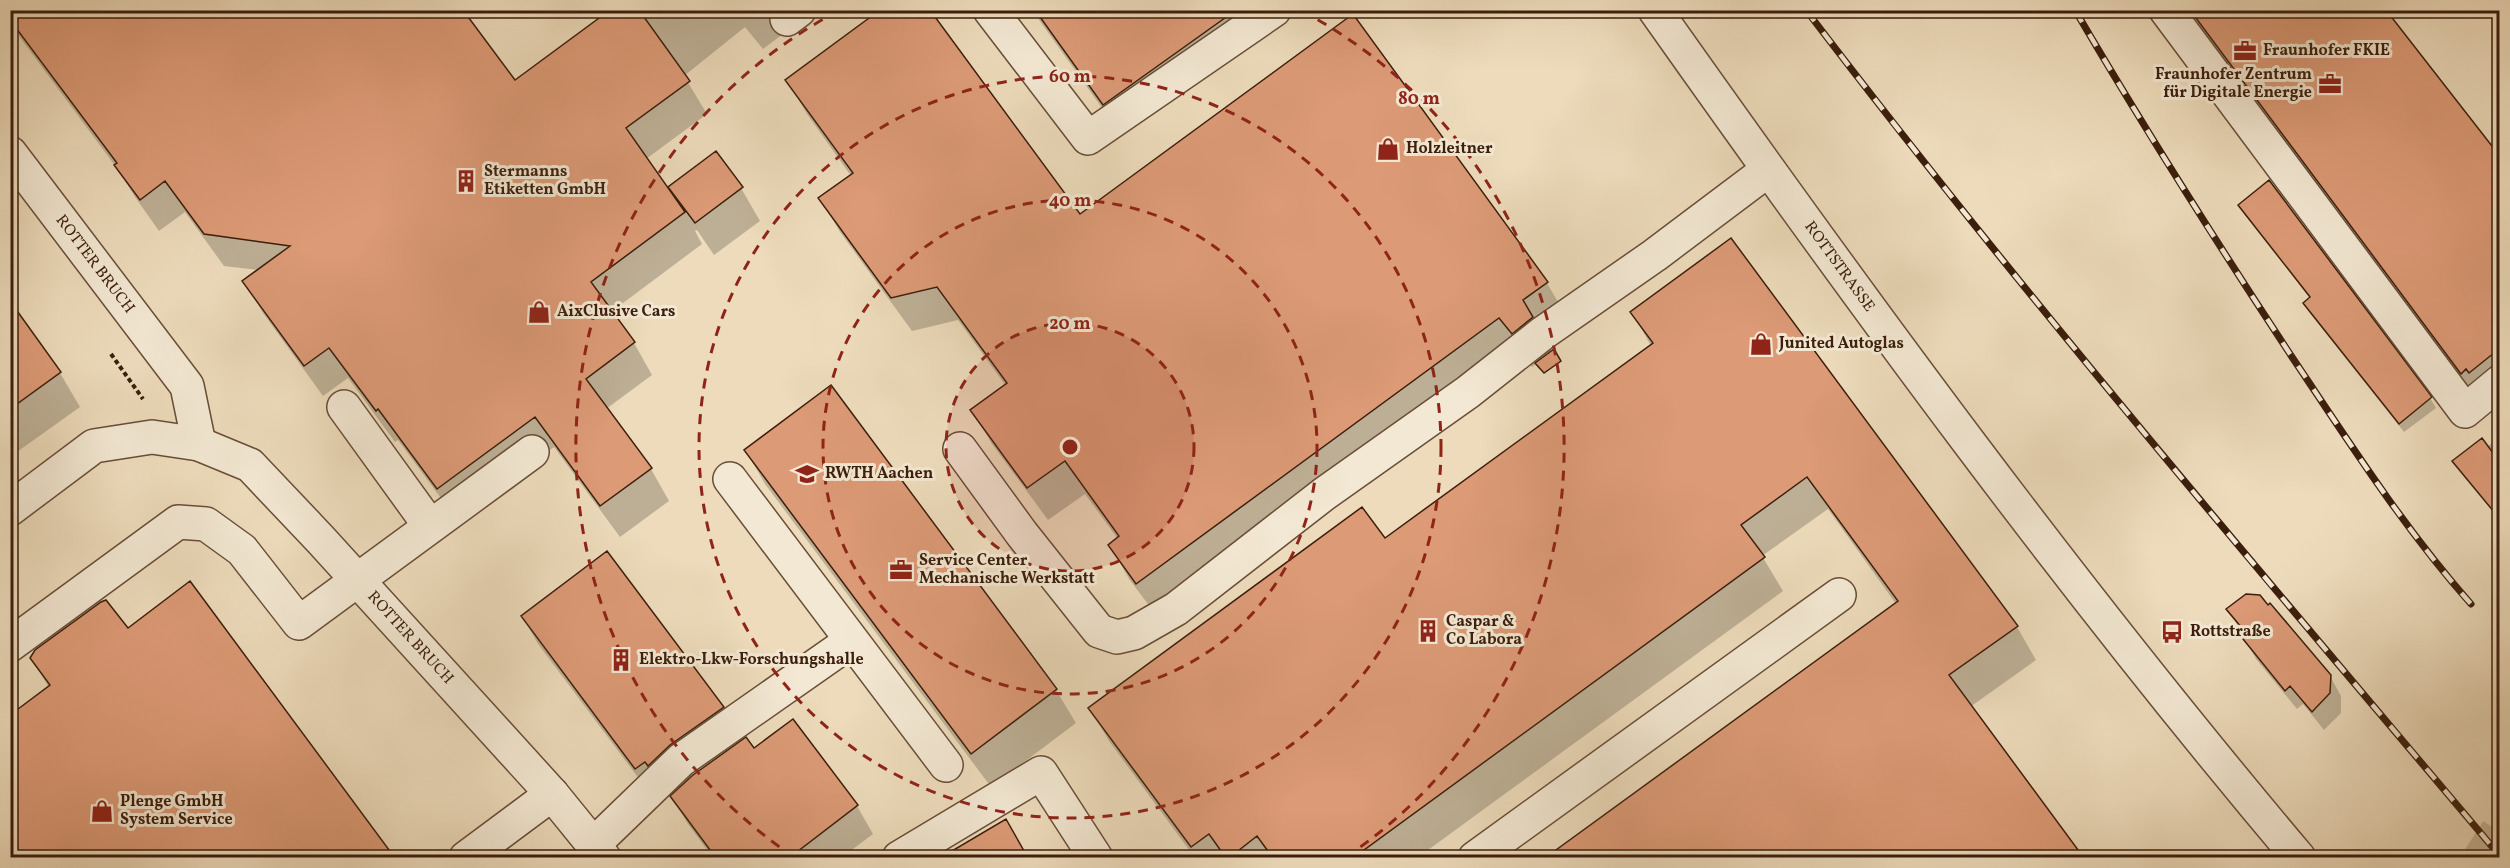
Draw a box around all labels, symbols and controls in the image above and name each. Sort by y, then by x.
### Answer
office icon: Fraunhofer FKIE [2232,38,2258,64]
place label: Fraunhofer FKIE [2263,40,2390,62]
place label: Fraunhofer Zentrum für Digitale Energie [2155,64,2312,104]
text: 60 m [1049,65,1091,90]
office icon: Fraunhofer Zentrum für Digitale Energie [2317,71,2343,97]
text: 80 m [1398,87,1440,112]
shop icon: Holzleitner [1375,136,1401,162]
place label: Holzleitner [1406,138,1493,160]
place label: Stermanns Etiketten GmbH [484,161,606,201]
building icon: Stermanns Etiketten GmbH [453,168,479,194]
text: 40 m [1049,189,1091,214]
street label: ROTTER BRUCH [50,210,139,318]
street label: ROTTSTRASSE [1799,217,1880,317]
shop icon: AixClusive Cars [526,299,552,325]
place label: AixClusive Cars [557,301,675,323]
text: 20 m [1049,312,1091,337]
shop icon: Junited Autoglas [1748,331,1774,357]
place label: Junited Autoglas [1778,333,1904,355]
centre of rings [1060,437,1080,457]
school or university icon: RWTH Aachen [794,461,820,487]
place label: RWTH Aachen [825,463,934,485]
place label: Service Center Mechanische Werkstatt [919,550,1095,590]
office icon: Service Center Mechanische Werkstatt [888,557,914,583]
street label: ROTTER BRUCH [362,587,458,689]
place label: Caspar & Co Labora [1446,611,1522,651]
building icon: Caspar & Co Labora [1415,618,1441,644]
bus stop icon: Rottstraße [2159,619,2185,645]
place label: Rottstraße [2190,621,2271,643]
building icon: Elektro-Lkw-Forschungshalle [608,647,634,673]
place label: Elektro-Lkw-Forschungshalle [639,649,864,671]
place label: Plenge GmbH System Service [120,791,233,831]
shop icon: Plenge GmbH System Service [89,798,115,824]

